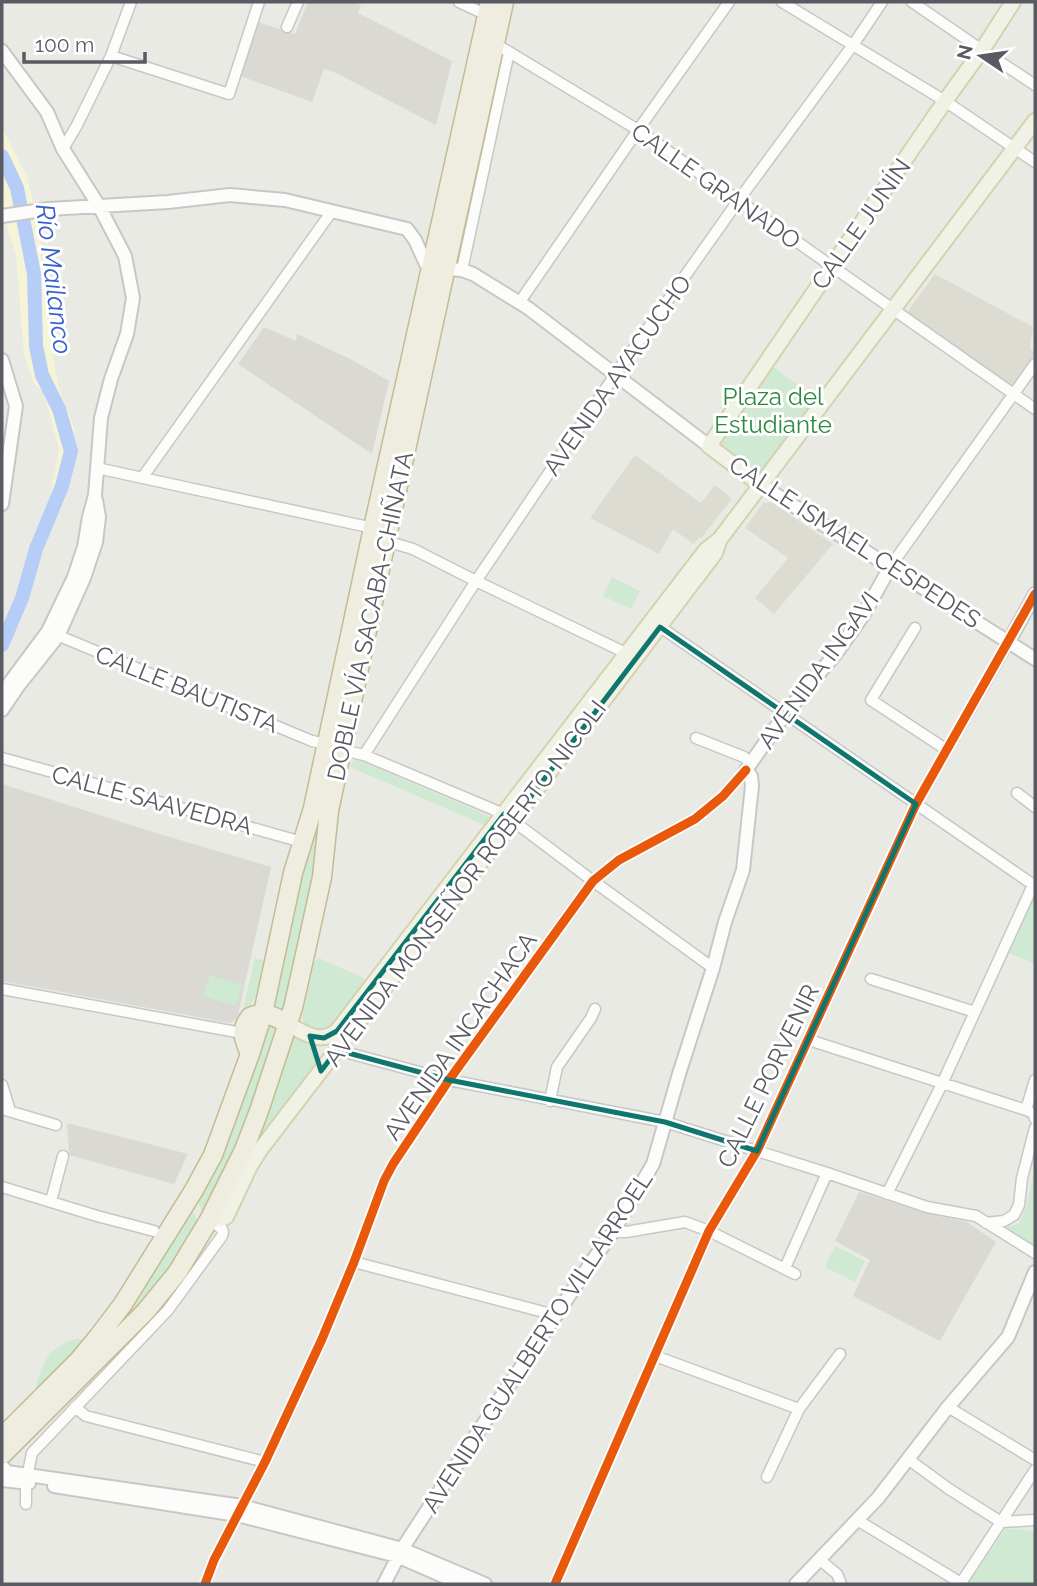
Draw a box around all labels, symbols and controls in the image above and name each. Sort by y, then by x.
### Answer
scale bar [24,21,145,65]
north arrow [946,21,1016,91]
text: 100 m [35,32,94,57]
text: N [952,43,977,62]
street label: CALLE GRANADO [626,117,806,255]
street label: CALLE JUNÍN [805,153,917,295]
water label: Río Mailanco [30,202,78,356]
street label: AVENIDA AYACUCHO [537,269,697,481]
park label: Plaza del Estudiante [714,382,832,439]
street label: DOBLE VÍA SACABA-CHIÑATA [321,449,419,783]
street label: CALLE ISMAEL CESPEDES [724,450,986,634]
street label: AVENIDA INGAVI [751,586,885,754]
street label: CALLE BAUTISTA [91,639,283,739]
street label: AVENIDA MONSEÑOR ROBERTO NICOLI [318,694,612,1072]
street label: CALLE SAAVEDRA [49,759,255,841]
street label: AVENIDA INCACHACA [377,927,543,1145]
street label: CALLE PORVENIR [711,980,825,1172]
street label: AVENIDA GUALBERTO VILLARROEL [416,1166,658,1518]

